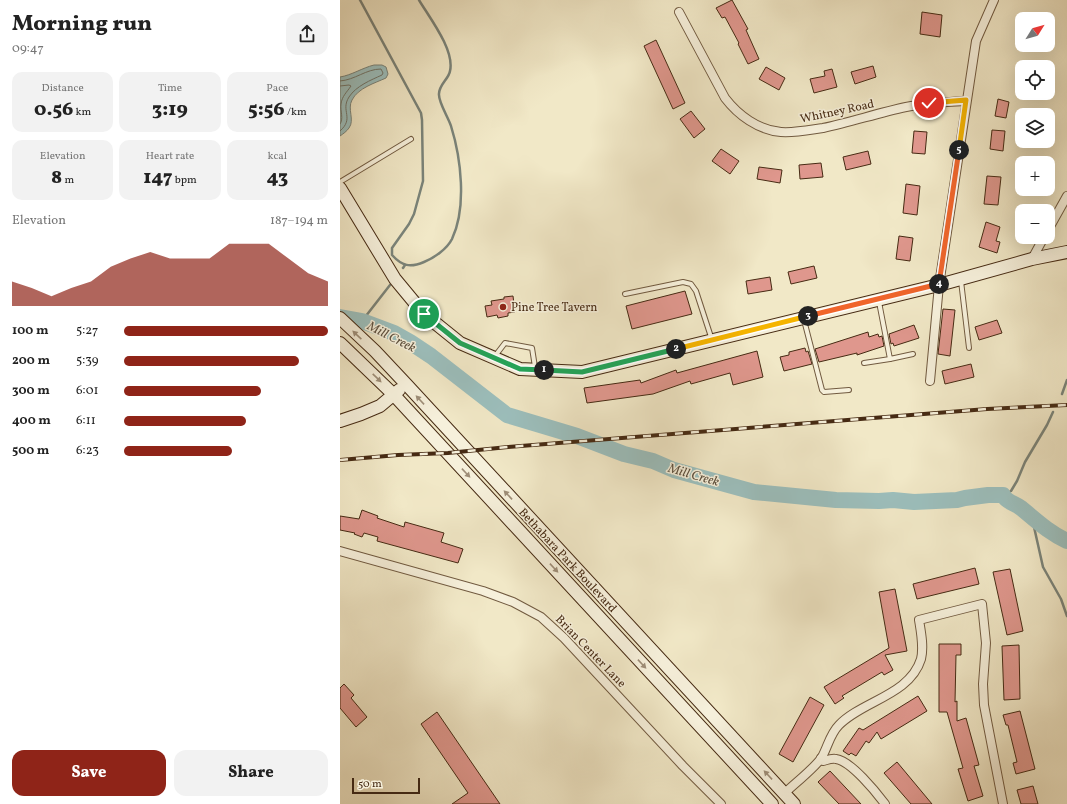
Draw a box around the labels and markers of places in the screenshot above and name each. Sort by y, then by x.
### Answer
pin [912,86,946,120]
pin: 5 [949,140,969,160]
pin: 4 [929,274,949,294]
pin [407,297,441,331]
place label: Pine Tree Tavern [511,300,597,316]
marker: Pine Tree Tavern [498,302,508,312]
pin: 3 [798,306,818,326]
pin: 2 [666,339,686,359]
pin: 1 [534,360,554,380]

